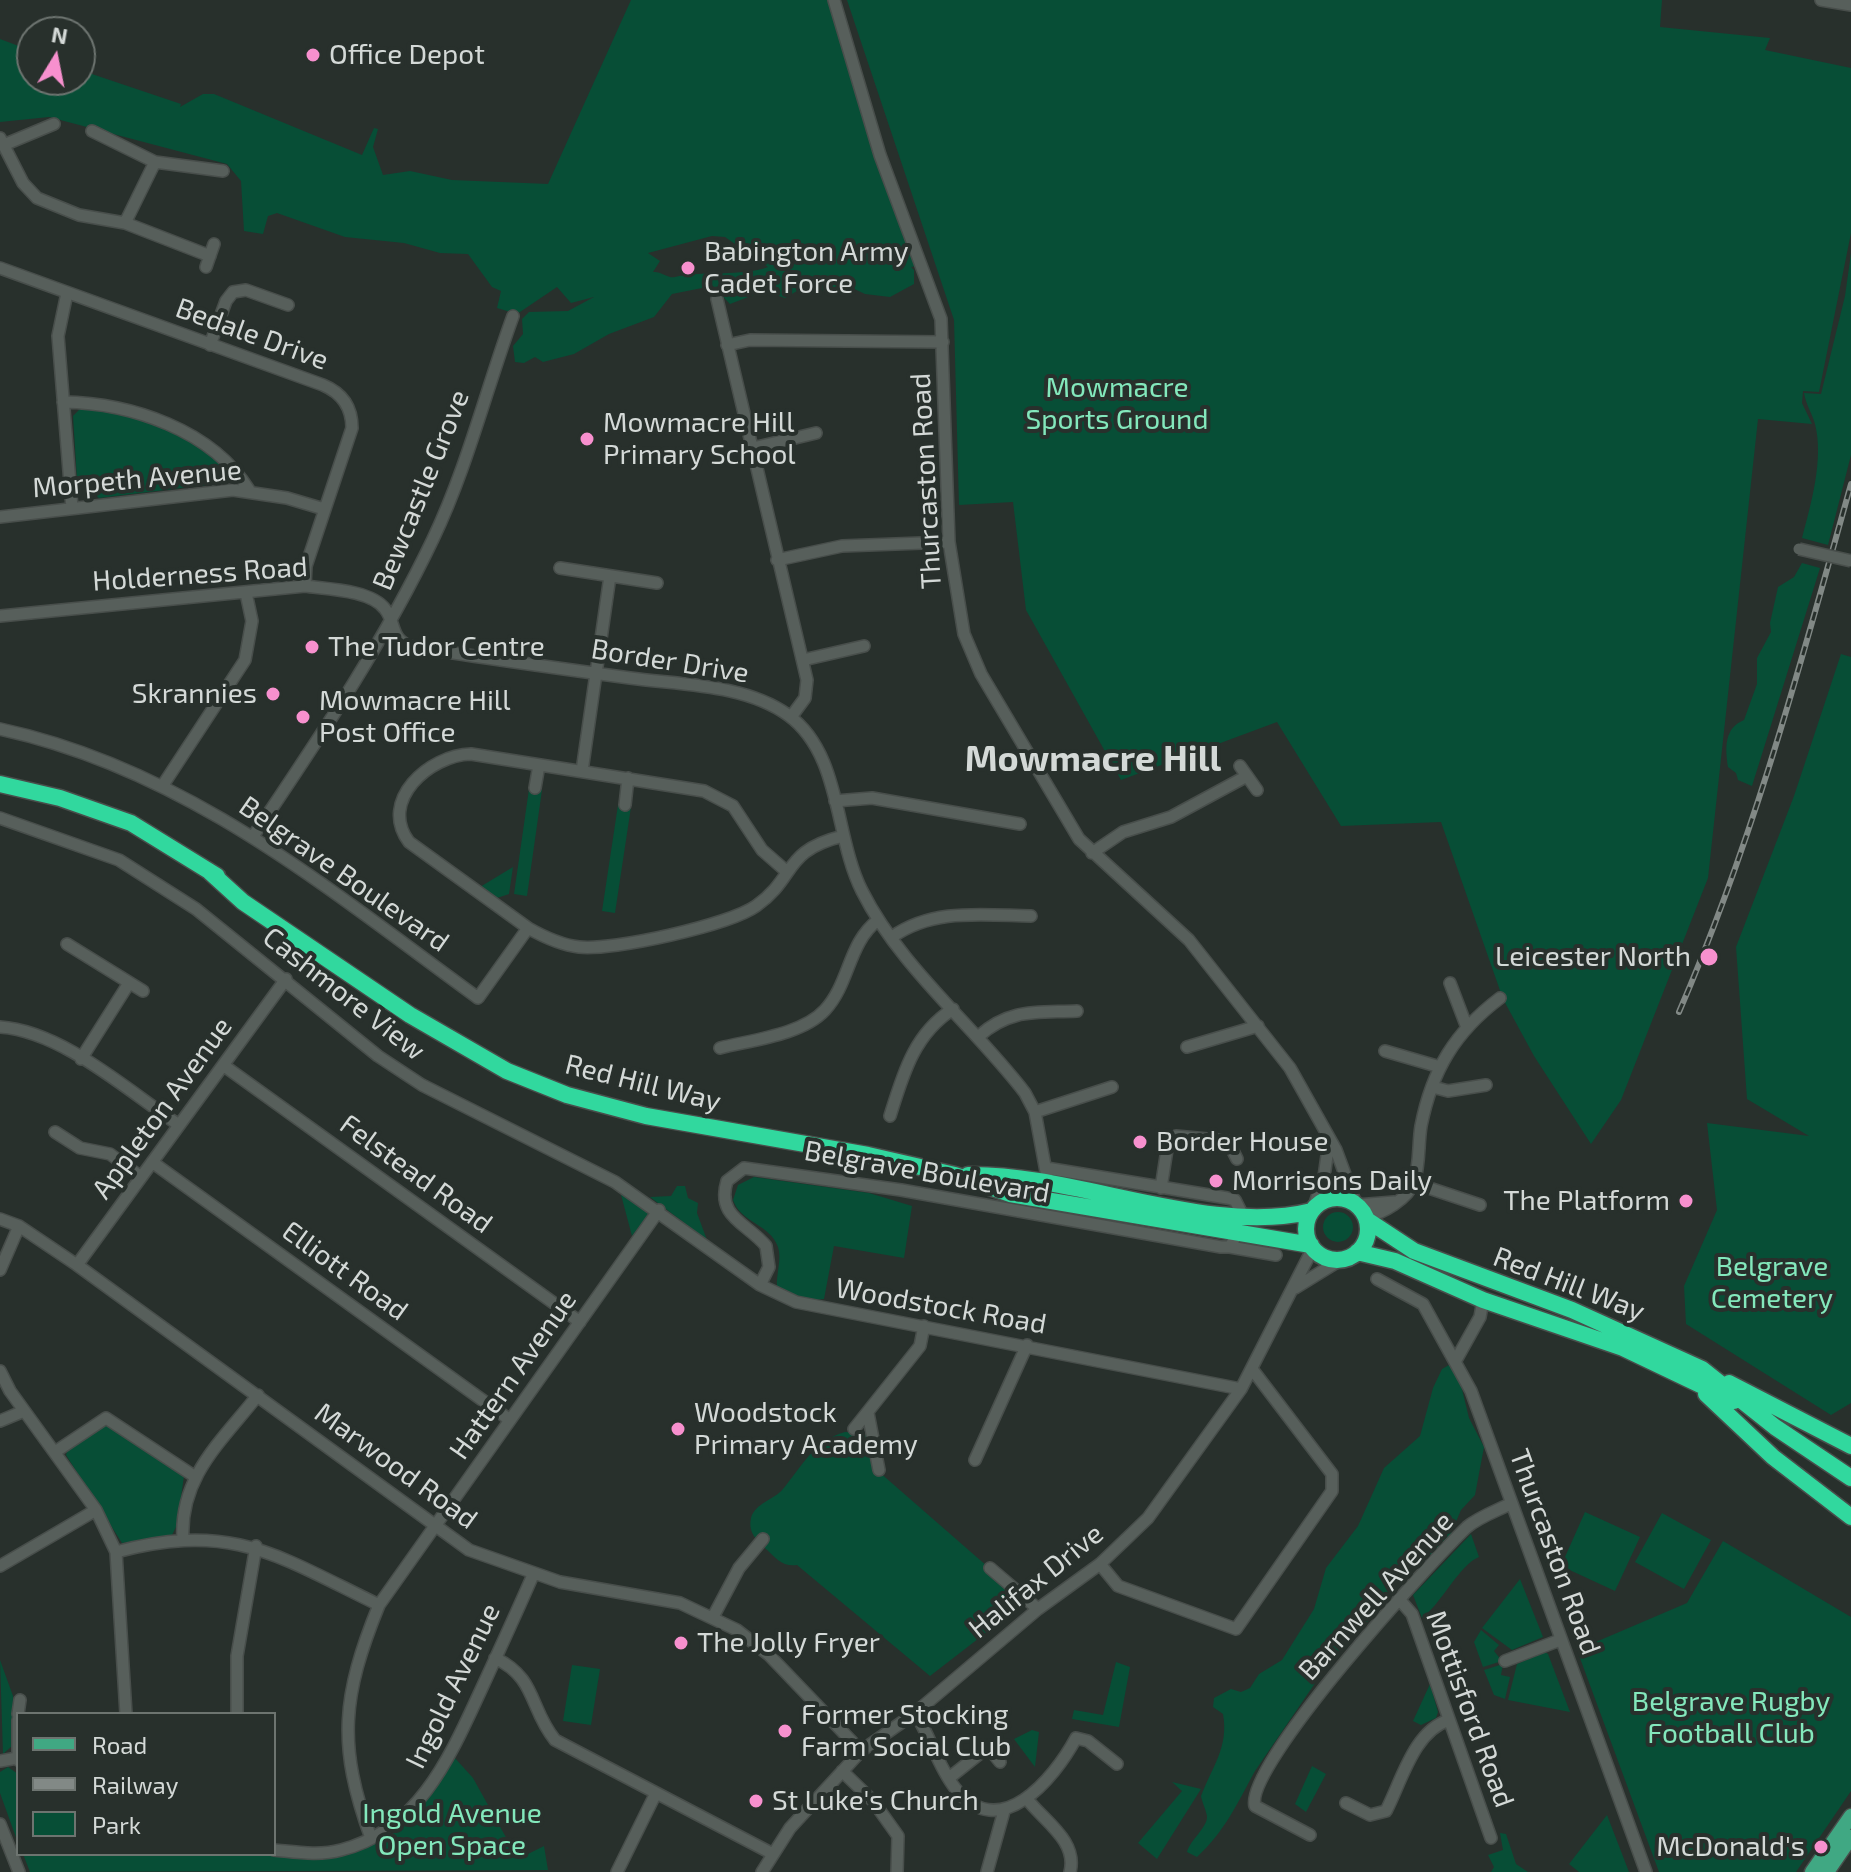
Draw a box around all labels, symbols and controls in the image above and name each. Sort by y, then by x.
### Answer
north arrow [16,16,96,96]
text: N [50,20,70,49]
place label: Office Depot [329,38,485,72]
marker: Office Depot [304,46,322,64]
place label: Babington Army Cadet Force [704,235,909,301]
marker: Babington Army Cadet Force [679,259,697,277]
street label: Bedale Drive [171,291,333,377]
park label: Mowmacre Sports Ground [1026,371,1208,437]
street label: Thurcaston Road [904,372,948,590]
street label: Bewcastle Grove [366,385,476,595]
place label: Mowmacre Hill Primary School [603,406,796,472]
marker: Mowmacre Hill Primary School [578,430,596,448]
street label: Morpeth Avenue [31,453,243,505]
street label: Holderness Road [91,550,309,598]
place label: The Tudor Centre [328,630,545,664]
street label: Border Drive [589,632,751,690]
marker: The Tudor Centre [303,638,321,656]
place label: Skrannies [132,677,257,711]
place label: Mowmacre Hill Post Office [319,684,510,750]
marker: Skrannies [264,685,282,703]
marker: Mowmacre Hill Post Office [294,708,312,726]
district label: Mowmacre Hill [965,737,1221,781]
street label: Belgrave Boulevard [233,789,455,959]
street label: Cashmore View [256,920,432,1068]
place label: Leicester North [1495,940,1691,974]
marker: Leicester North [1698,946,1720,968]
street label: Appleton Avenue [85,1011,239,1205]
street label: Red Hill Way [562,1047,724,1119]
street label: Felstead Road [333,1107,499,1241]
place label: Border House [1156,1125,1329,1159]
marker: Border House [1131,1133,1149,1151]
street label: Belgrave Boulevard [802,1134,1052,1210]
place label: Morrisons Daily [1232,1164,1432,1198]
marker: Morrisons Daily [1207,1172,1225,1190]
place label: The Platform [1503,1184,1670,1218]
marker: The Platform [1677,1192,1695,1210]
street label: Elliott Road [276,1214,414,1328]
street label: Red Hill Way [1489,1240,1649,1328]
park label: Belgrave Cemetery [1711,1250,1833,1316]
street label: Woodstock Road [833,1271,1049,1341]
street label: Hattern Avenue [442,1284,584,1466]
street label: Marwood Road [308,1396,484,1536]
place label: Woodstock Primary Academy [694,1396,918,1462]
marker: Woodstock Primary Academy [669,1420,687,1438]
street label: Thurcaston Road [1502,1445,1608,1659]
street label: Barnwell Avenue [1292,1505,1460,1687]
street label: Halifax Drive [962,1517,1110,1645]
street label: Ingold Avenue [399,1598,507,1774]
street label: Mottisford Road [1419,1606,1521,1812]
place label: The Jolly Fryer [697,1626,880,1660]
marker: The Jolly Fryer [672,1634,690,1652]
park label: Belgrave Rugby Football Club [1632,1685,1830,1751]
place label: Former Stocking Farm Social Club [801,1698,1011,1764]
legend [16,1712,276,1856]
marker: Former Stocking Farm Social Club [776,1722,794,1740]
text: Road [92,1730,147,1759]
text: Railway [92,1770,178,1799]
place label: St Luke's Church [772,1784,979,1818]
marker: St Luke's Church [747,1792,765,1810]
park label: Ingold Avenue Open Space [362,1797,542,1863]
text: Park [92,1810,141,1839]
place label: McDonald's [1656,1830,1805,1864]
marker: McDonald's [1812,1838,1830,1856]

